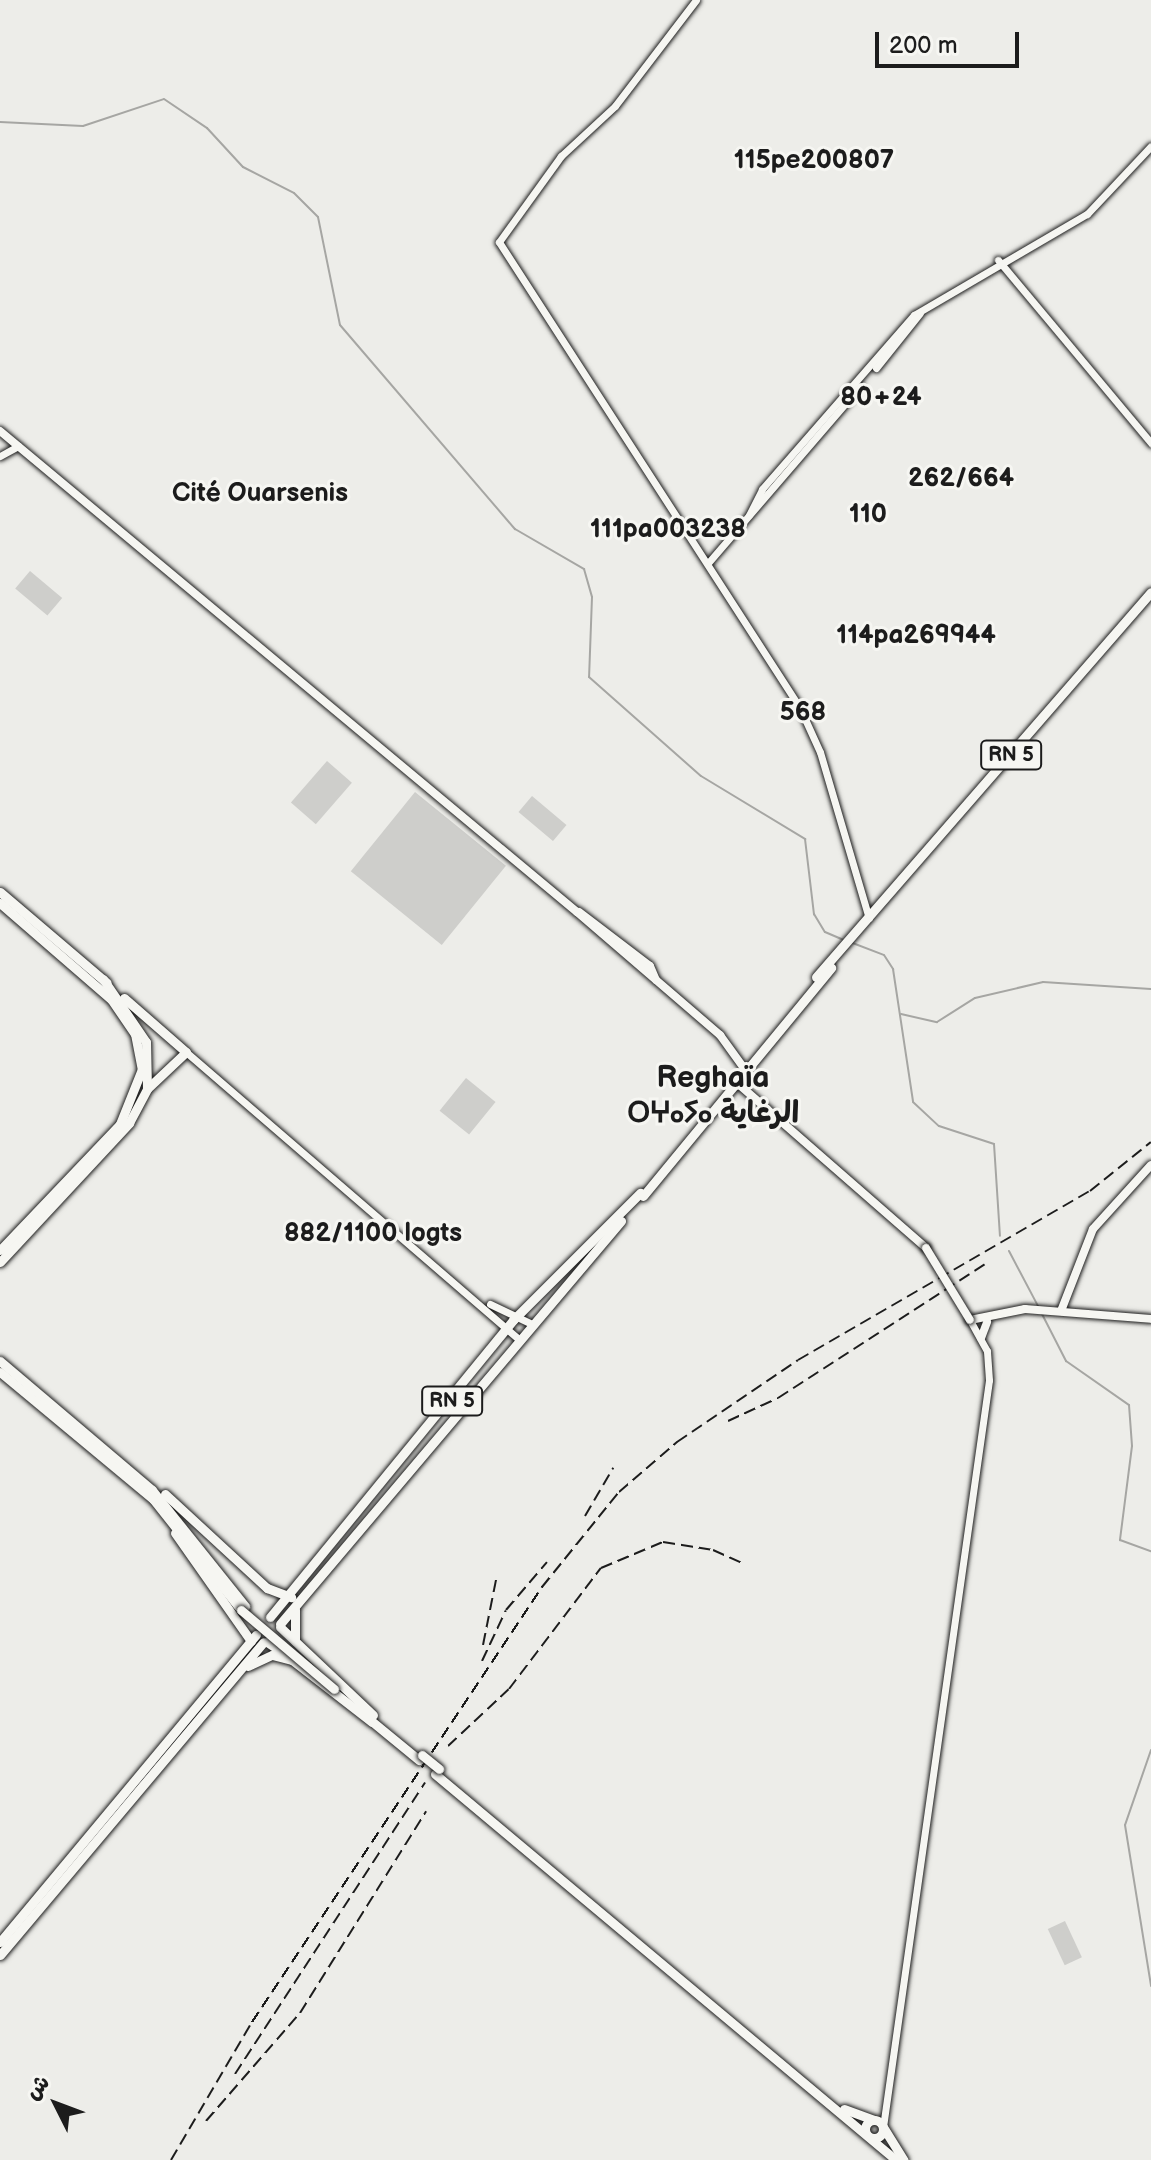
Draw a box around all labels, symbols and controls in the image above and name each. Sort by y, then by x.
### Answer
scale bar [879,16,1023,66]
text: 200 m [889,31,958,60]
district label: 115pe200807 [734,145,894,177]
district label: 80+24 [840,382,922,414]
district label: 262/664 [908,463,1014,495]
district label: Cité Ouarsenis [172,478,348,510]
district label: 110 [849,499,887,531]
district label: 111pa003238 [590,514,746,546]
district label: 114pa269944 [836,620,996,652]
district label: 568 [780,697,826,729]
road number: RN 5 [979,739,1043,771]
district label: Reghaïa ⵔⵖⴰⵢⴰ الرغاية [627,1060,799,1130]
district label: 882/1100 logts [284,1218,462,1250]
road number: RN 5 [420,1385,484,1417]
north arrow [16,2064,96,2144]
text: ش [20,2070,56,2106]

